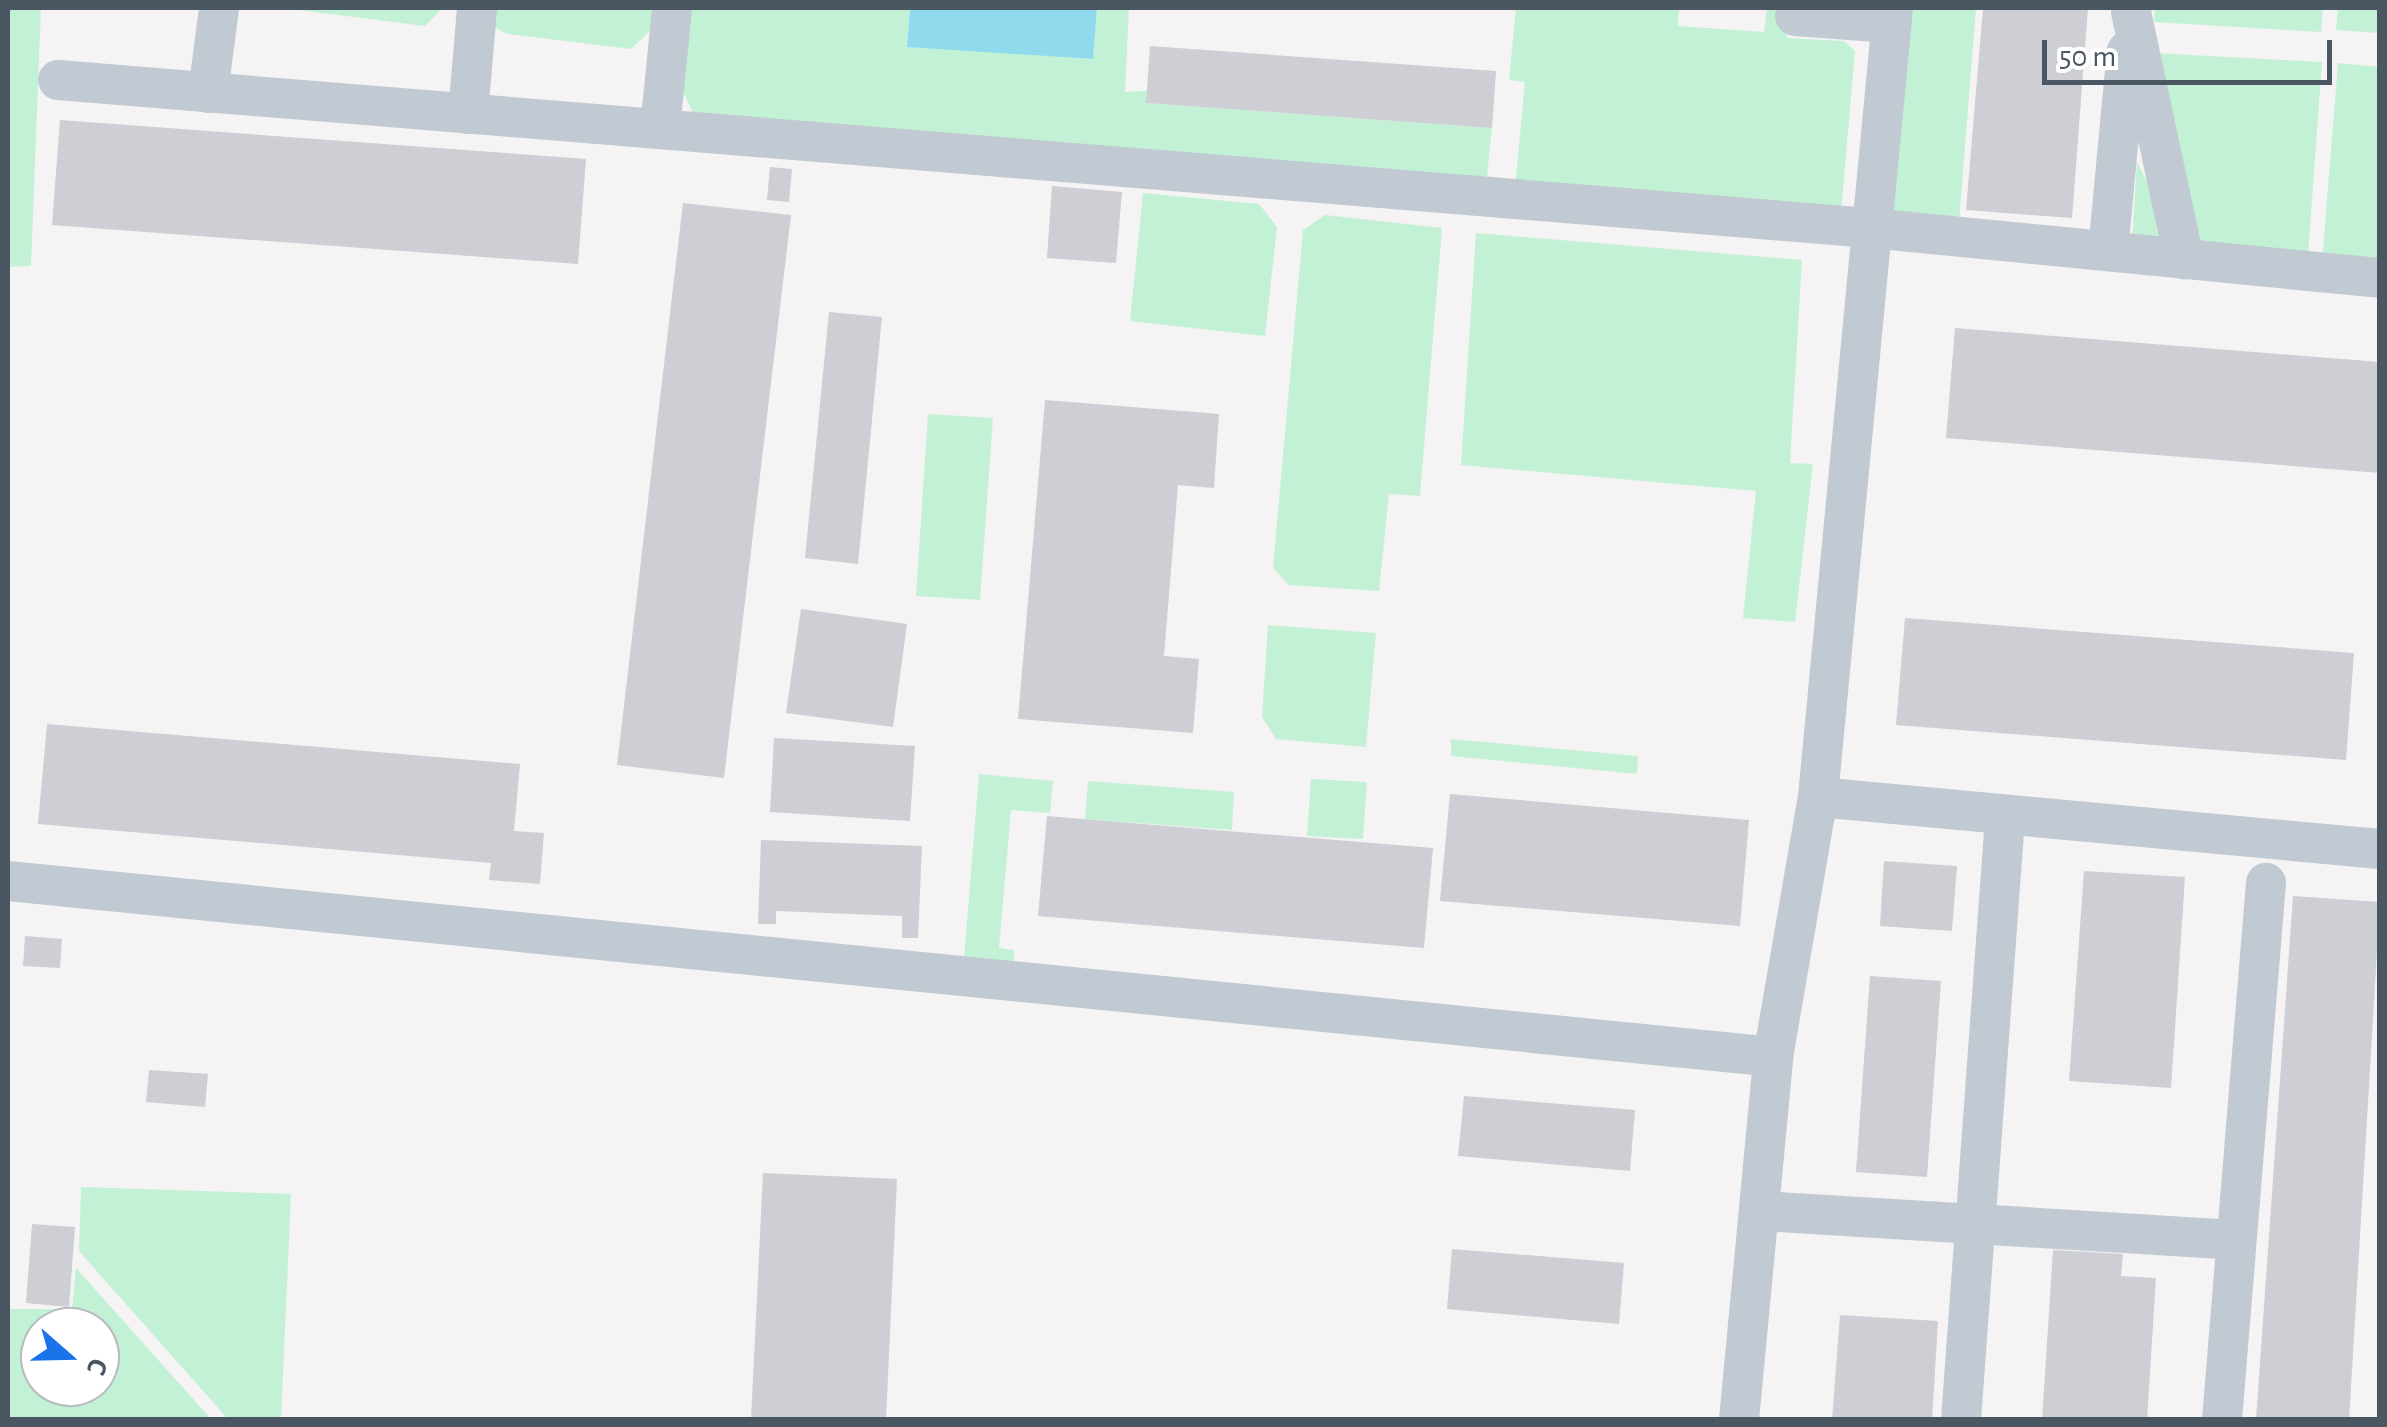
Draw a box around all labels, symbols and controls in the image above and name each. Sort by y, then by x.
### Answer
scale bar [2047,20,2337,82]
text: 50 m [2059,42,2116,72]
north arrow [20,1307,120,1407]
text: С [81,1355,112,1379]

